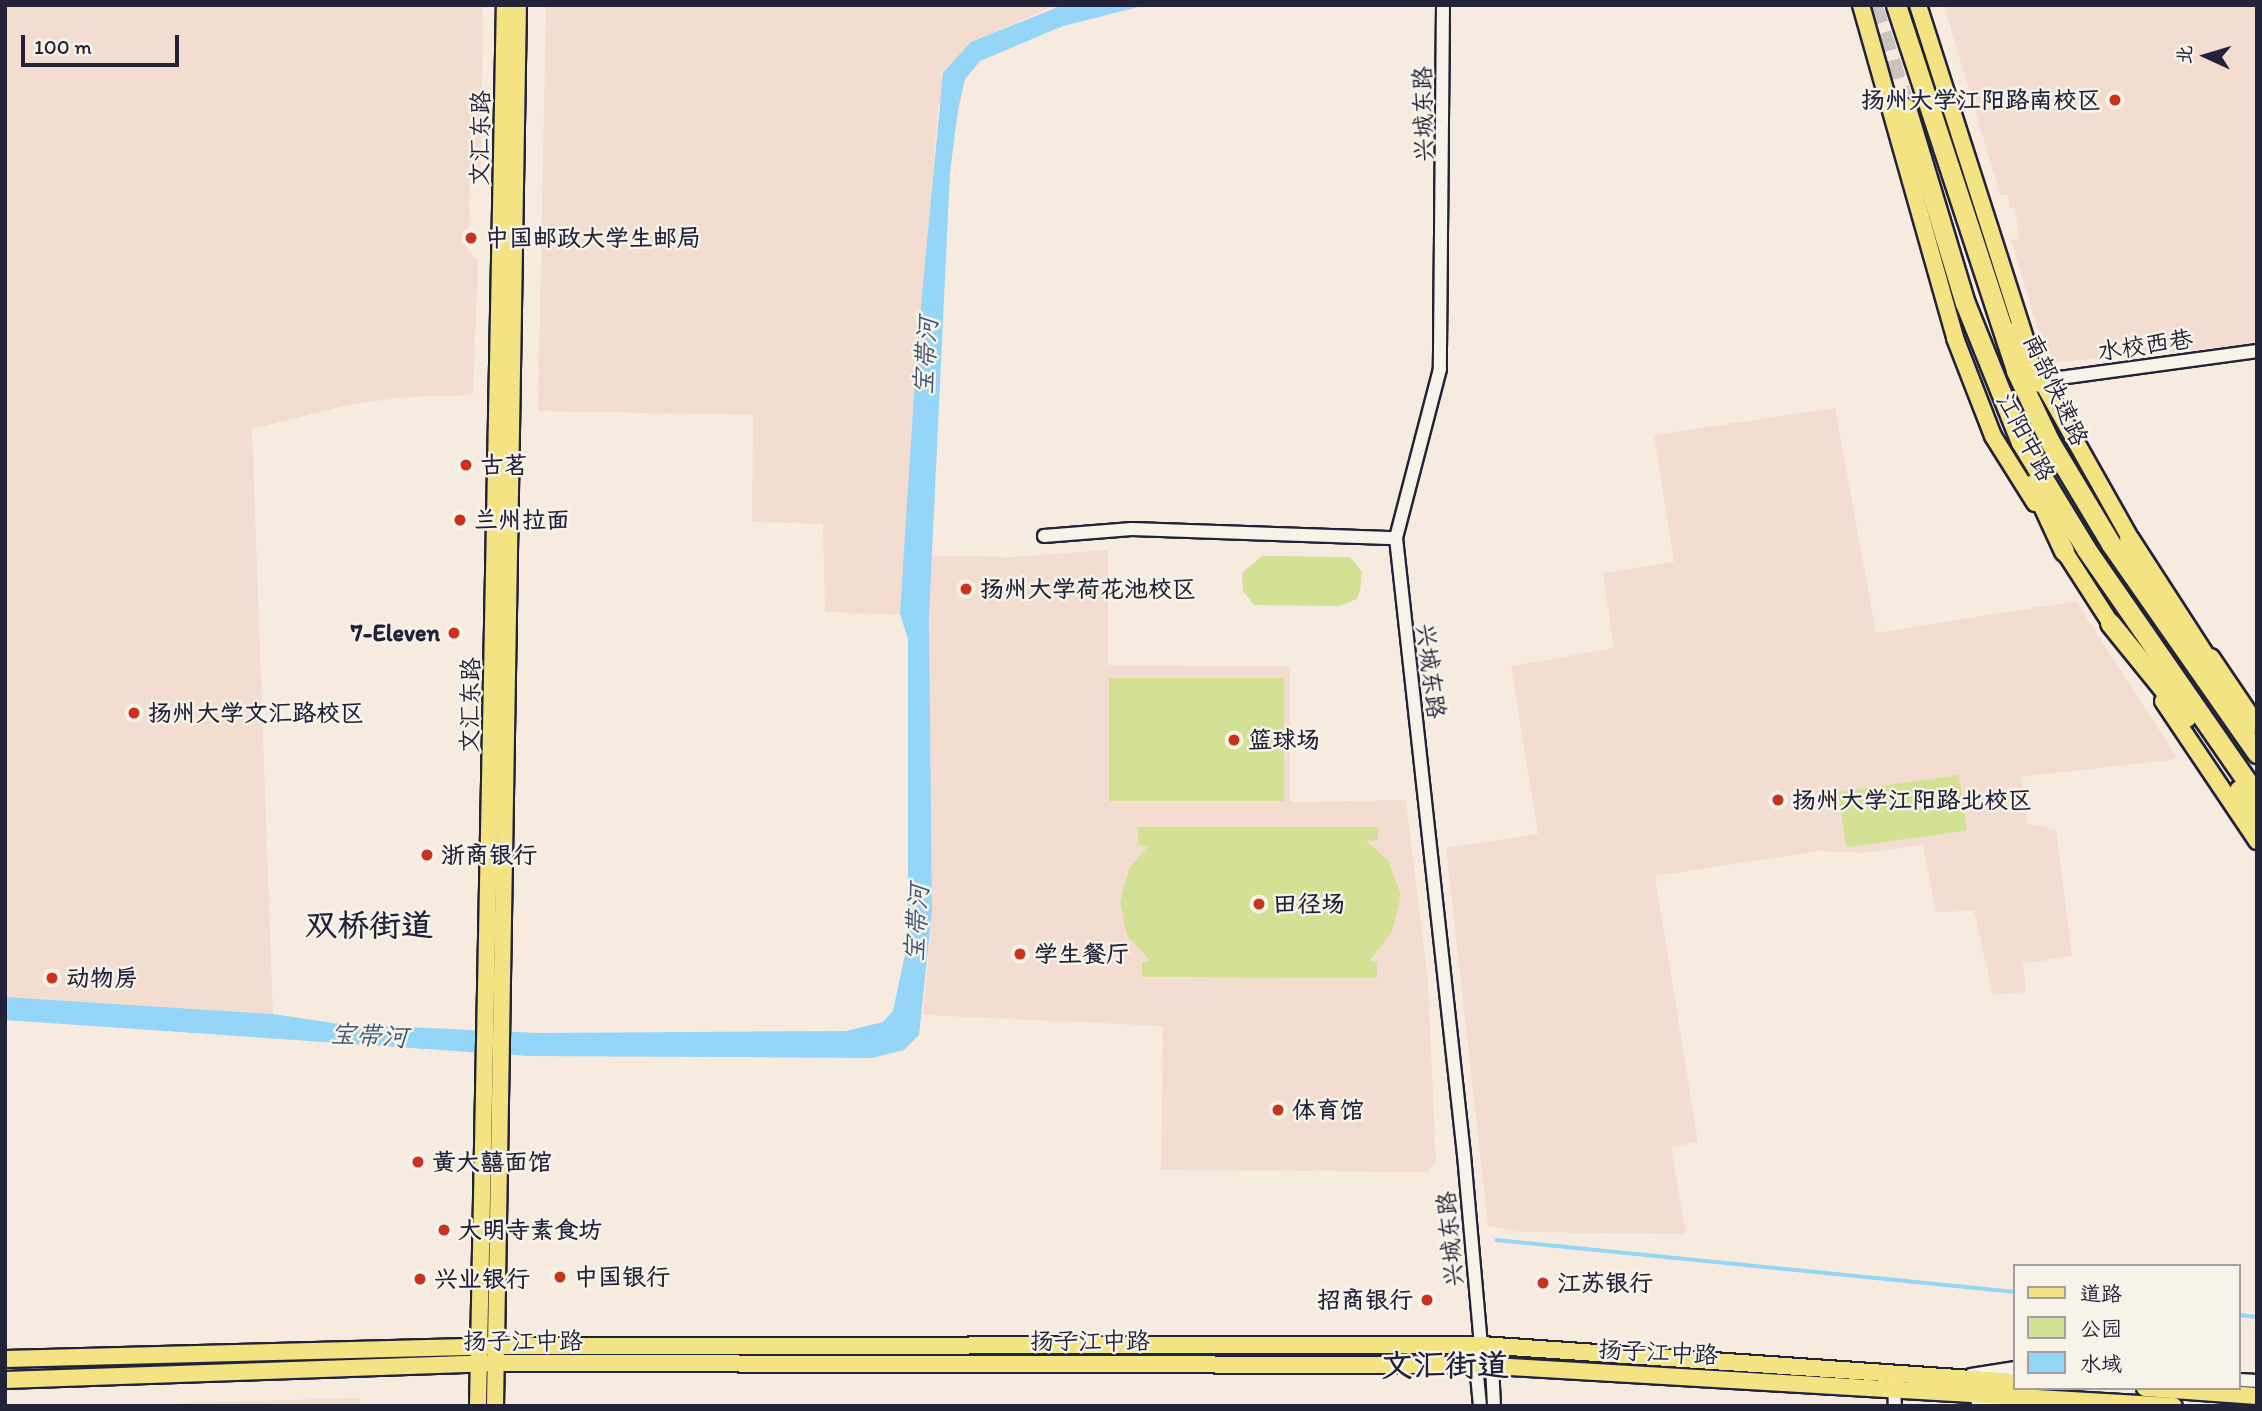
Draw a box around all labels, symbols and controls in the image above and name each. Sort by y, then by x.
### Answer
scale bar [24,21,182,65]
north arrow [2171,21,2241,91]
text: 100 m [34,34,92,59]
text: 北 [2172,44,2197,65]
street label: 兴城东路 [1408,66,1438,162]
place label: 扬州大学江阳路南校区 [1861,86,2101,114]
street label: 文汇东路 [465,90,495,186]
marker: 扬州大学江阳路南校区 [2107,92,2123,108]
place label: 中国邮政大学生邮局 [485,224,701,252]
marker: 中国邮政大学生邮局 [463,230,479,246]
water label: 宝带河 [908,316,944,396]
street label: 水校西巷 [2095,324,2195,366]
street label: 南部快速路 [2018,330,2094,450]
street label: 江阳中路 [1991,388,2061,486]
place label: 古茗 [480,451,528,479]
marker: 古茗 [458,457,474,473]
place label: 兰州拉面 [474,506,570,534]
marker: 兰州拉面 [452,512,468,528]
place label: 扬州大学荷花池校区 [980,575,1196,603]
marker: 扬州大学荷花池校区 [958,581,974,597]
place label: 7-Eleven [351,619,440,647]
street label: 兴城东路 [1411,622,1451,720]
marker: 7-Eleven [446,625,462,641]
street label: 文汇东路 [455,657,485,753]
place label: 扬州大学文汇路校区 [148,699,364,727]
marker: 扬州大学文汇路校区 [126,705,142,721]
place label: 篮球场 [1248,726,1320,754]
marker: 篮球场 [1226,732,1242,748]
place label: 扬州大学江阳路北校区 [1792,786,2032,814]
marker: 扬州大学江阳路北校区 [1770,792,1786,808]
place label: 浙商银行 [441,841,537,869]
marker: 浙商银行 [419,847,435,863]
water label: 宝带河 [899,883,935,963]
place label: 田径场 [1273,890,1345,918]
marker: 田径场 [1251,896,1267,912]
district label: 双桥街道 [305,906,433,944]
place label: 学生餐厅 [1034,940,1130,968]
marker: 学生餐厅 [1012,946,1028,962]
place label: 动物房 [66,964,138,992]
marker: 动物房 [44,970,60,986]
water label: 宝带河 [329,1018,409,1054]
place label: 体育馆 [1292,1096,1364,1124]
marker: 体育馆 [1270,1102,1286,1118]
place label: 黄大囍面馆 [432,1148,552,1176]
marker: 黄大囍面馆 [410,1154,426,1170]
street label: 兴城东路 [1431,1190,1469,1288]
place label: 大明寺素食坊 [458,1216,602,1244]
marker: 大明寺素食坊 [436,1222,452,1238]
place label: 中国银行 [574,1263,670,1291]
legend [2014,1264,2241,1390]
place label: 兴业银行 [434,1265,530,1293]
marker: 中国银行 [552,1269,568,1285]
place label: 江苏银行 [1557,1269,1653,1297]
marker: 兴业银行 [412,1271,428,1287]
marker: 江苏银行 [1535,1275,1551,1291]
text: 道路 [2080,1281,2122,1306]
place label: 招商银行 [1317,1286,1413,1314]
marker: 招商银行 [1419,1292,1435,1308]
text: 公园 [2080,1316,2122,1341]
street label: 扬子江中路 [463,1327,583,1355]
street label: 扬子江中路 [1030,1327,1150,1355]
street label: 扬子江中路 [1597,1334,1719,1370]
district label: 文汇街道 [1381,1346,1509,1384]
text: 水域 [2080,1351,2122,1376]

